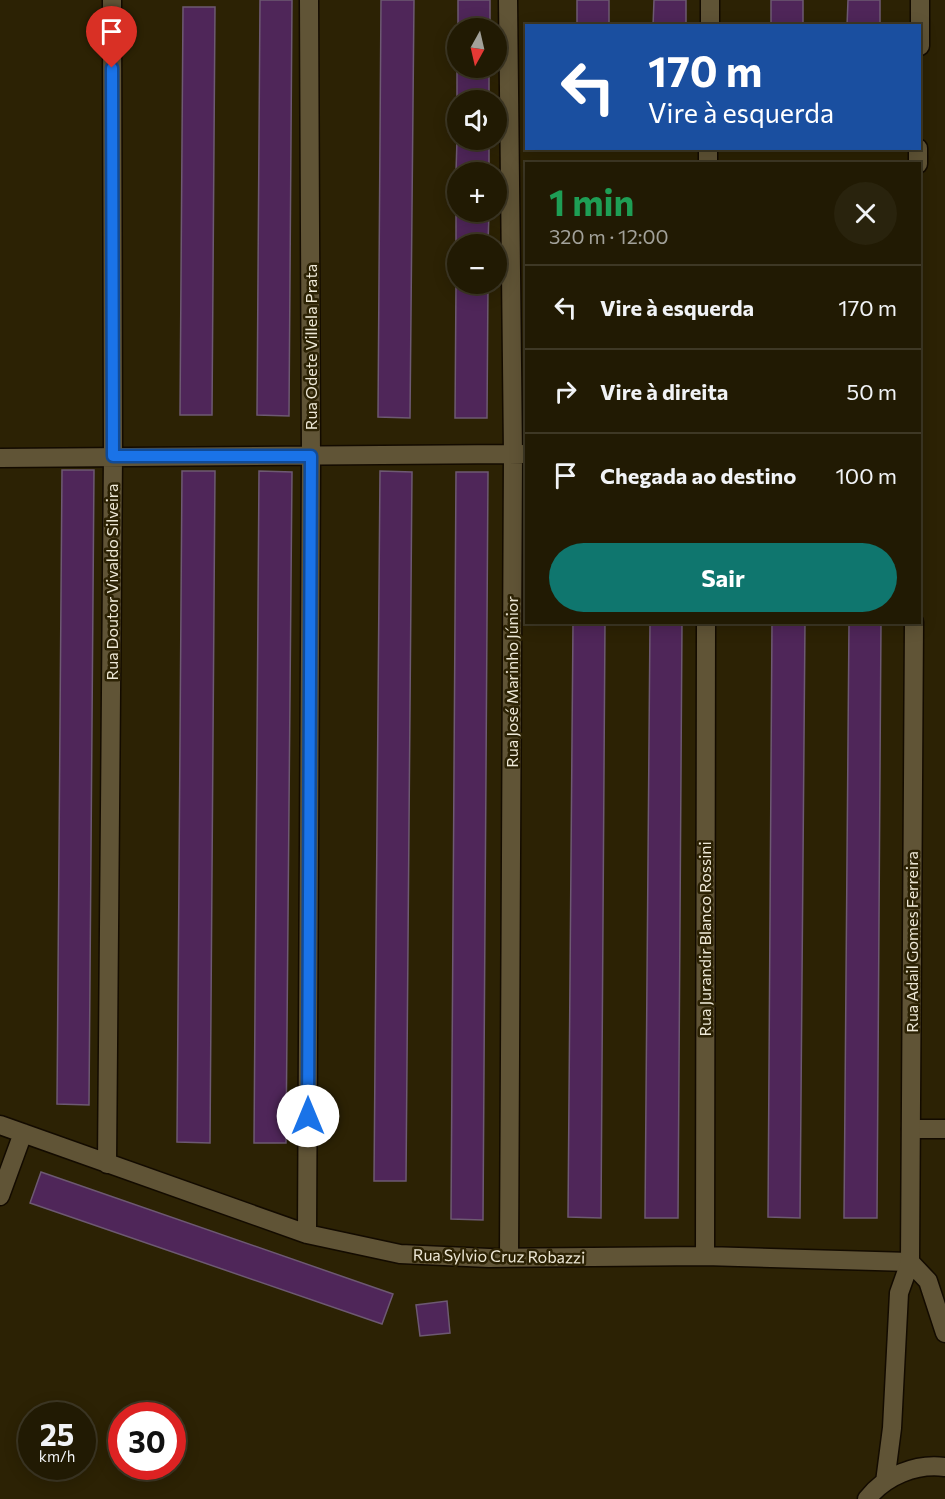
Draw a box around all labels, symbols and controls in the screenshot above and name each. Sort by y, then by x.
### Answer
pin [86,6,137,68]
icon: arrive [95,15,128,48]
north arrow [447,18,507,78]
map controls [447,18,507,294]
text: 170 m [648,44,762,96]
icon: left [549,48,627,126]
button: sound [447,90,507,150]
text: Vire à esquerda [648,96,834,129]
button: + [447,162,507,222]
text: 1 min [549,179,634,223]
button: close [834,182,897,245]
text: 320 m · 12:00 [549,224,669,248]
button: − [447,234,507,294]
street label: Rua Odete Villela Prata [301,264,320,430]
icon: left [549,291,582,324]
text: Vire à esquerda [600,294,754,321]
text: 170 m [838,294,897,321]
icon: right [549,375,582,408]
text: Vire à direita [600,378,728,405]
text: 50 m [847,378,897,405]
icon: arrive [549,459,582,492]
text: Chegada ao destino [600,462,796,489]
text: 100 m [835,462,897,489]
street label: Rua Doutor Vivaldo Silveira [102,484,121,680]
button: Sair [549,543,897,612]
street label: Rua José Marinho Júnior [502,596,521,768]
street label: Rua Jurandir Blanco Rossini [695,841,714,1037]
street label: Rua Adail Gomes Ferreira [902,851,921,1033]
position arrow [276,1084,340,1148]
street label: Rua Sylvio Cruz Robazzi [413,1244,585,1267]
speed limit sign: 30 [108,1402,186,1480]
text: 25 [40,1415,74,1452]
text: km/h [39,1447,75,1465]

